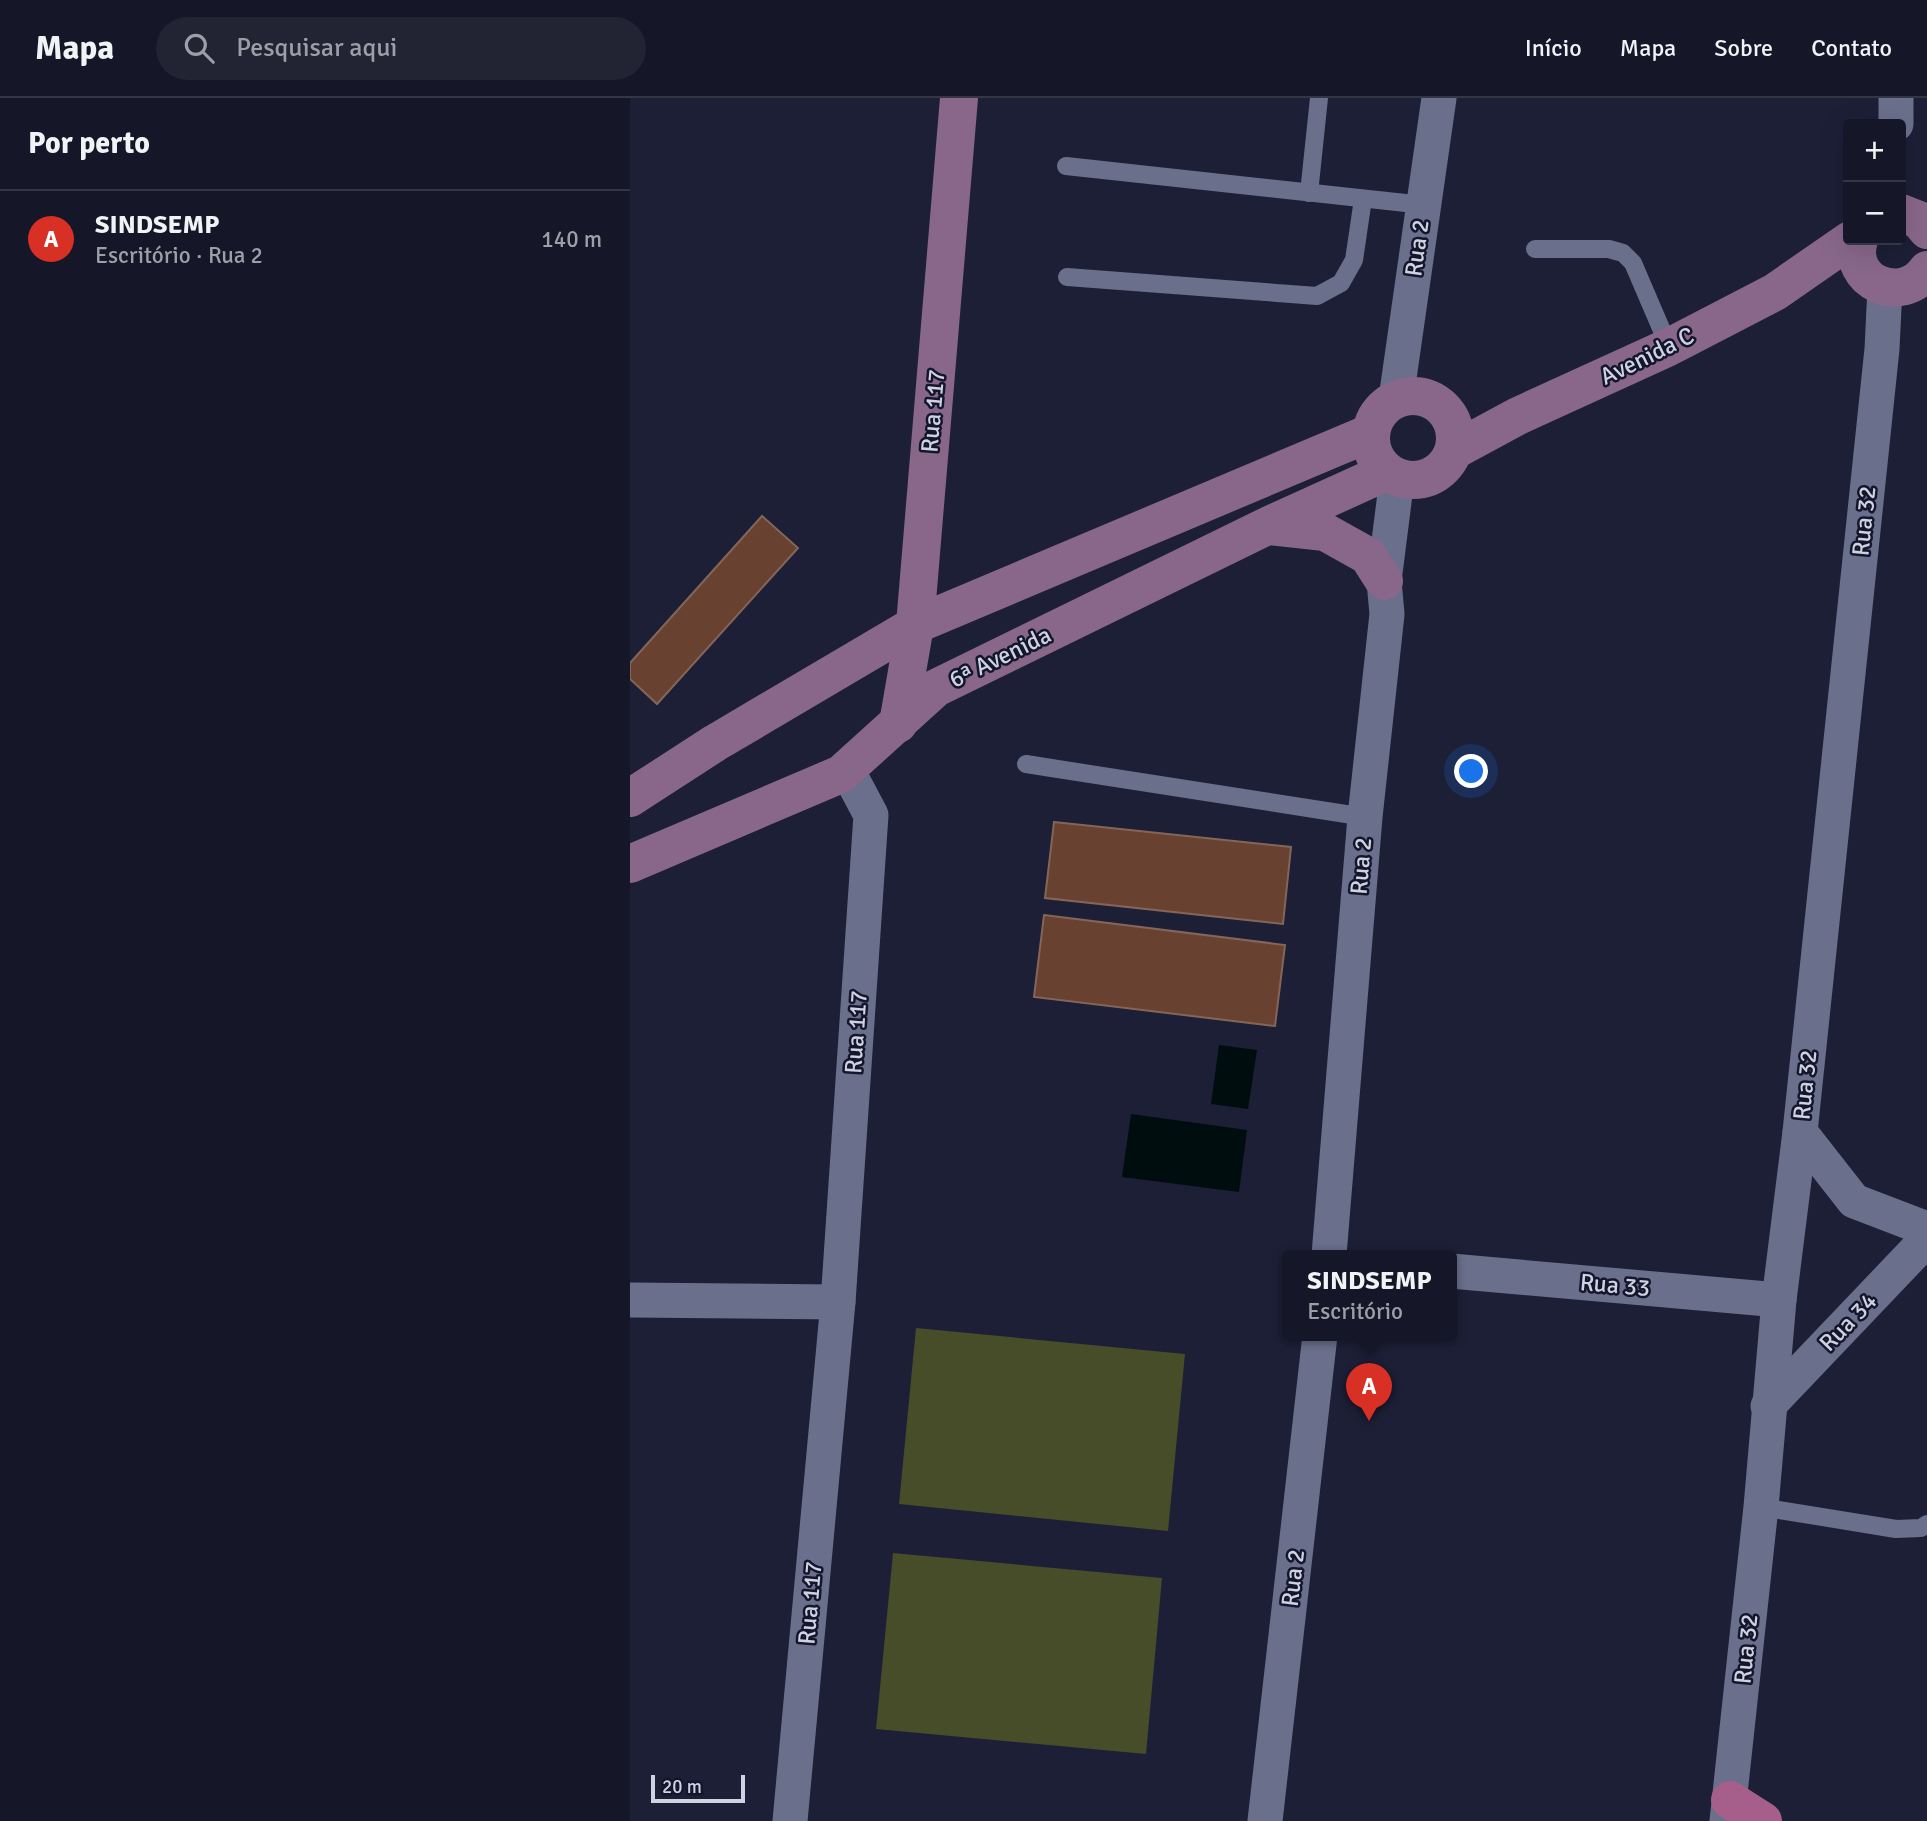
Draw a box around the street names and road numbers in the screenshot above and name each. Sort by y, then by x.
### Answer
street label: Rua 2 [1398,217,1436,279]
street label: Avenida C [1595,320,1699,392]
street label: Rua 117 [914,368,952,454]
street label: Rua 32 [1845,484,1883,558]
street label: 6ª Avenida [944,619,1056,695]
street label: Rua 2 [1344,836,1378,896]
street label: Rua 117 [838,989,874,1075]
street label: Rua 32 [1786,1048,1824,1122]
street label: Rua 33 [1579,1267,1651,1303]
street label: Rua 34 [1813,1286,1883,1358]
street label: Rua 2 [1275,1548,1311,1608]
street label: Rua 117 [791,1560,829,1646]
street label: Rua 32 [1727,1612,1765,1686]

